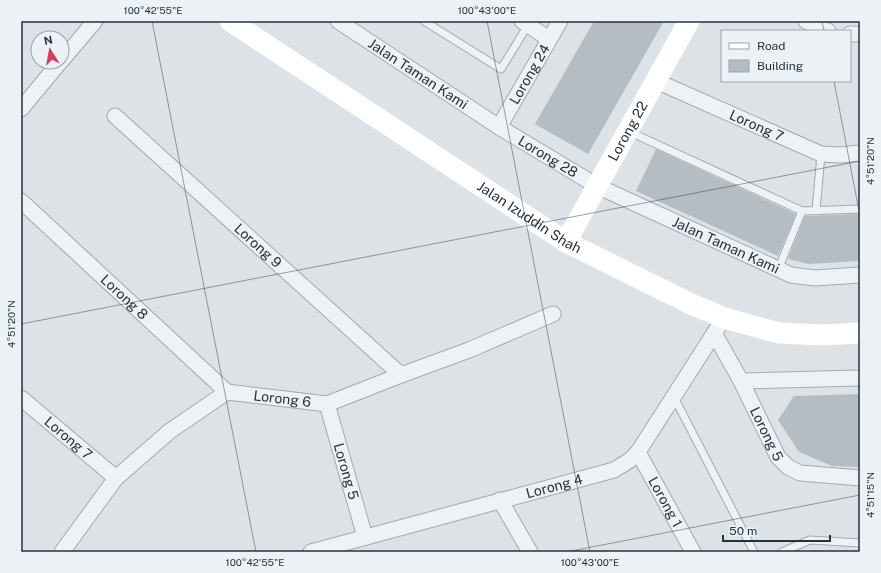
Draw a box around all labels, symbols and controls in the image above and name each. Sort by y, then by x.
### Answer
text: 100°42'55"E [124,4,182,16]
text: 100°43'00"E [458,4,516,16]
north arrow [30,30,70,70]
legend [721,30,851,82]
text: N [43,33,53,47]
street label: Jalan Taman Kami [365,35,471,112]
text: Road [757,39,785,53]
street label: Lorong 24 [506,41,553,107]
text: Building [757,59,803,73]
street label: Lorong 22 [605,98,651,164]
street label: Lorong 7 [727,107,786,144]
street label: Lorong 28 [515,132,581,181]
text: 4°51'20"N [864,137,876,185]
street label: Jalan Izuddin Shah [474,178,584,256]
street label: Jalan Taman Kami [670,214,782,277]
street label: Lorong 9 [231,220,285,271]
street label: Lorong 8 [98,271,151,323]
text: 4°51'20"N [5,300,17,348]
street label: Lorong 6 [253,387,312,410]
street label: Lorong 5 [747,404,787,464]
street label: Lorong 7 [41,413,96,463]
street label: Lorong 5 [331,441,362,502]
street label: Lorong 4 [524,471,585,501]
text: 4°51'15"N [864,472,876,518]
street label: Lorong 1 [645,474,686,530]
scale bar [723,517,830,543]
text: 50 m [729,524,757,538]
text: 100°42'55"E [226,556,284,568]
text: 100°43'00"E [561,556,619,568]

